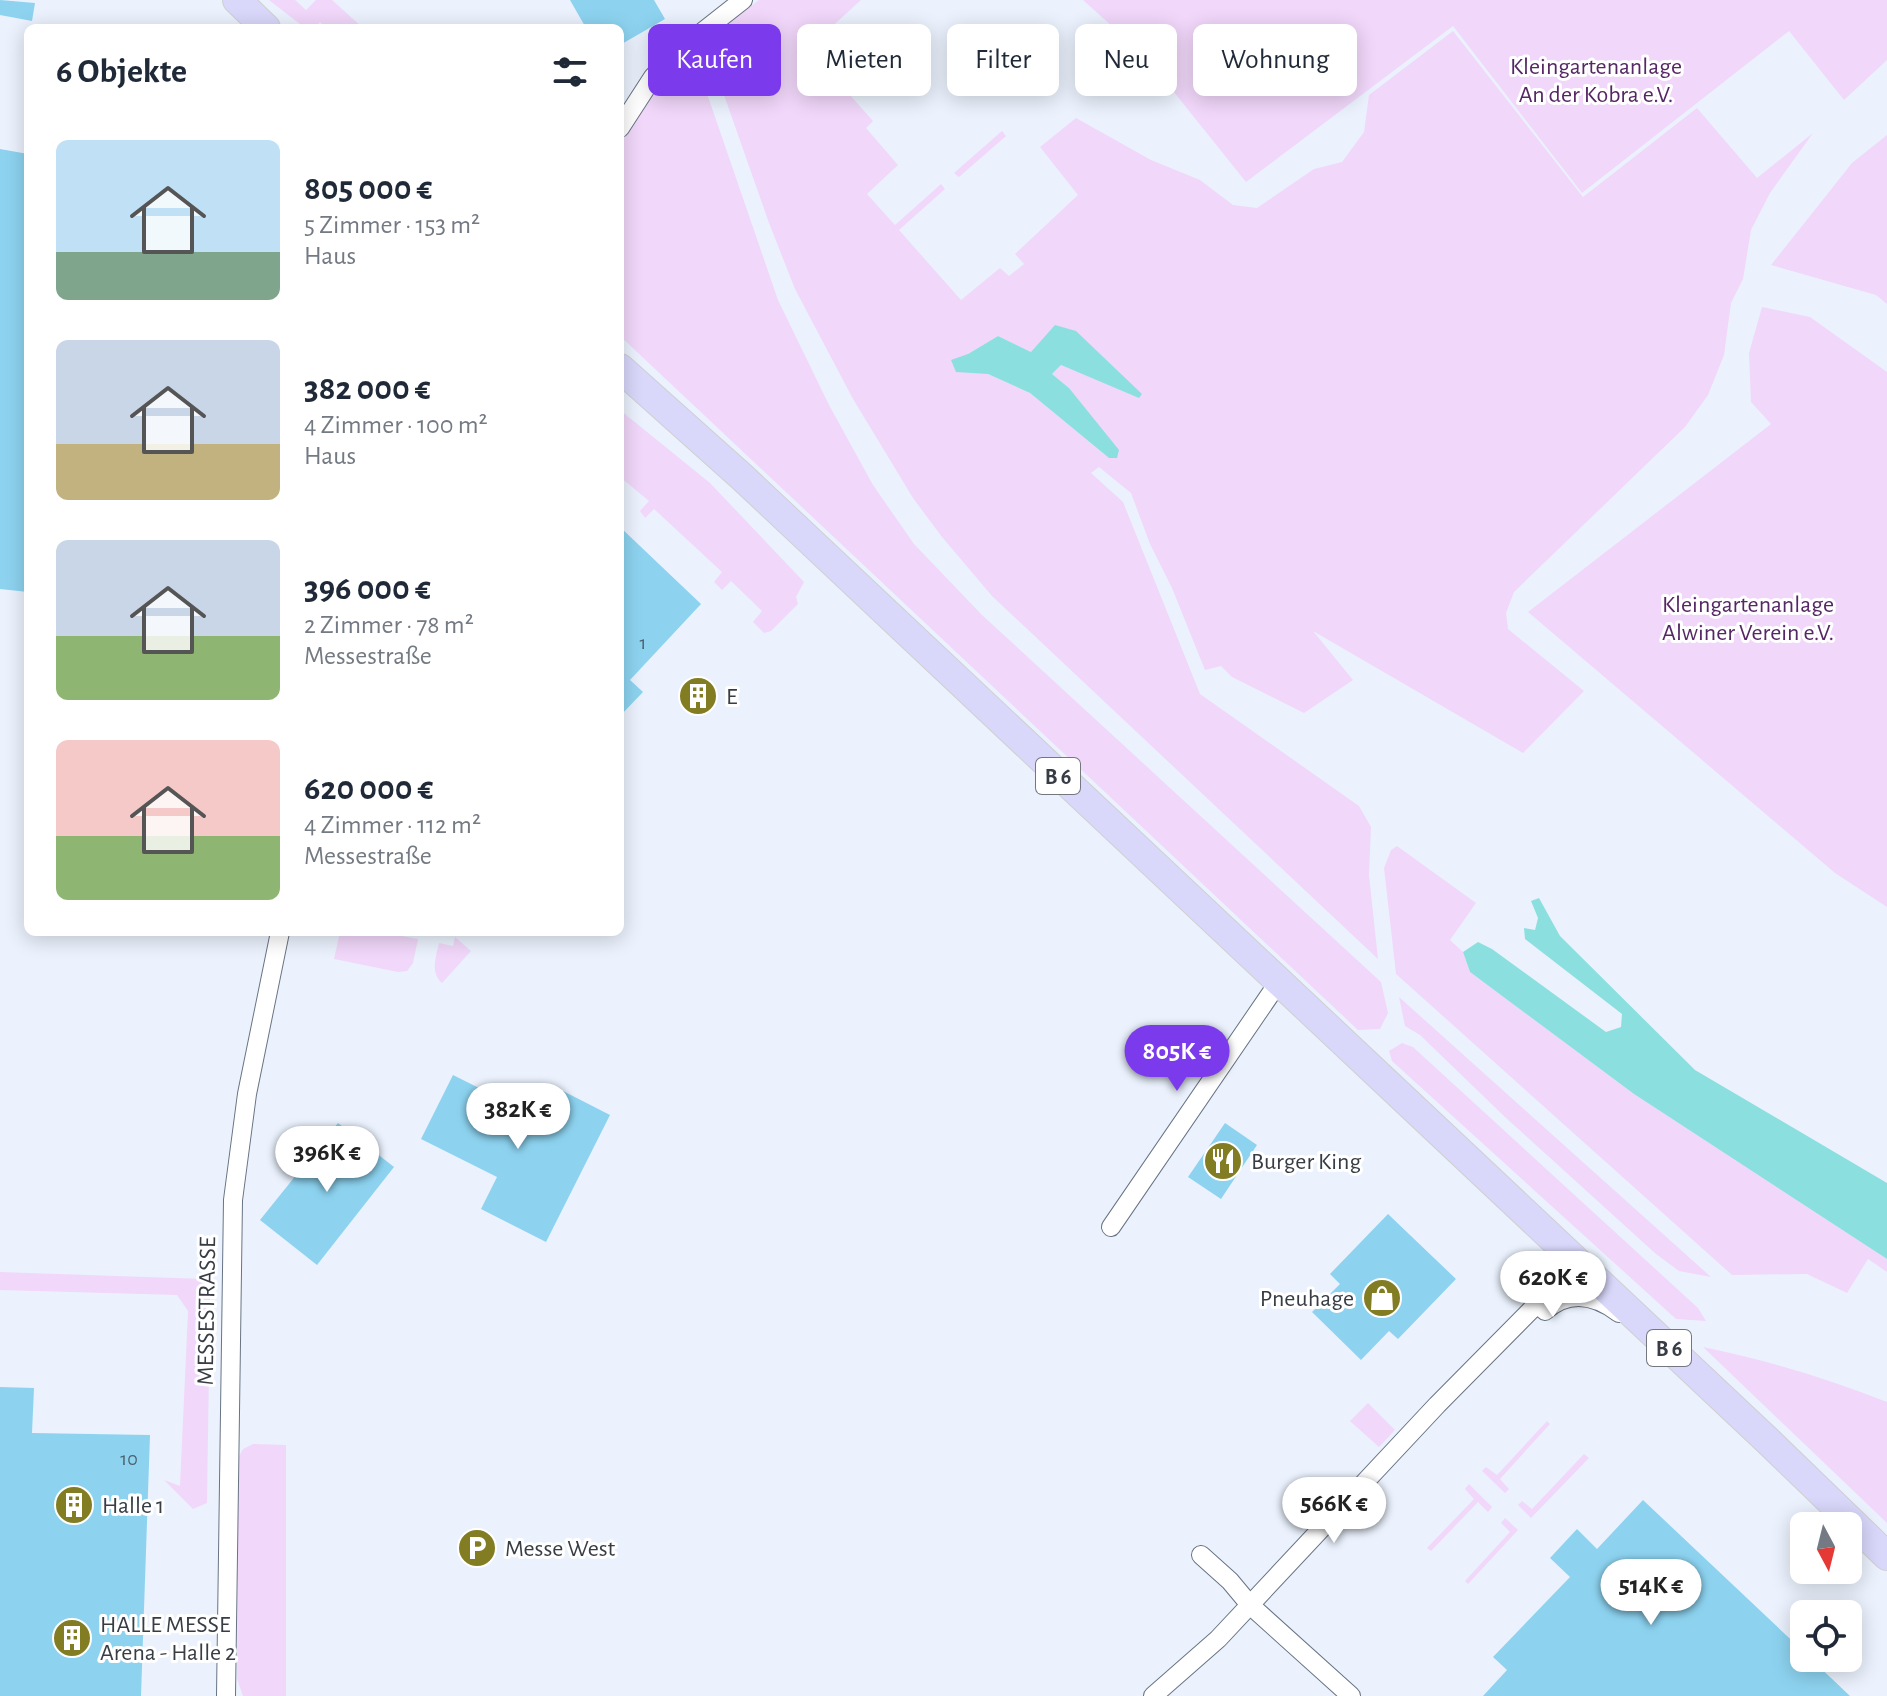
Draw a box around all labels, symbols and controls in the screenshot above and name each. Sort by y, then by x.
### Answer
chip: Kaufen [648,24,781,96]
chip: Mieten [797,24,931,96]
chip: Filter [947,24,1059,96]
chip: Neu [1075,24,1177,96]
chip: Wohnung [1193,24,1357,96]
icon: filters [548,50,592,94]
text: 6 Objekte [56,55,187,89]
park label: Kleingartenanlage An der Kobra e.V. [1510,55,1682,107]
icon: home [120,172,216,268]
text: 805 000 € [304,172,432,206]
text: 5 Zimmer · 153 m² [304,212,480,238]
text: Haus [304,243,356,269]
icon: home [120,372,216,468]
text: 382 000 € [304,372,431,406]
text: 4 Zimmer · 100 m² [304,412,488,438]
text: Haus [304,443,356,469]
icon: home [120,572,216,668]
text: 396 000 € [304,572,431,606]
park label: Kleingartenanlage Alwiner Verein e.V. [1662,593,1834,645]
text: 2 Zimmer · 78 m² [304,612,474,638]
house number: 1 [640,633,646,653]
text: Messestraße [304,643,432,669]
building icon: E [677,675,719,717]
place label: E [726,685,738,709]
road number: B 6 [1036,758,1080,794]
icon: home [120,772,216,868]
text: 620 000 € [304,772,433,806]
text: 4 Zimmer · 112 m² [304,812,481,838]
text: Messestraße [304,843,432,869]
pin: 805K € [1112,1025,1242,1093]
text: 805K € [1143,1038,1211,1064]
pin: 382K € [453,1083,583,1151]
text: 382K € [484,1096,552,1122]
pin: 396K € [262,1126,392,1194]
text: 396K € [293,1139,361,1165]
restaurant icon: Burger King [1202,1140,1244,1182]
place label: Burger King [1251,1150,1361,1174]
street label: MESSESTRASSE [194,1236,220,1386]
pin: 620K € [1488,1251,1618,1319]
text: 620K € [1518,1264,1588,1290]
shop icon: Pneuhage [1361,1277,1403,1319]
place label: Pneuhage [1260,1287,1354,1311]
road number: B 6 [1647,1330,1691,1366]
house number: 10 [120,1449,138,1469]
pin: 566K € [1269,1477,1399,1545]
building icon: Halle 1 [53,1484,95,1526]
text: 566K € [1300,1490,1368,1516]
place label: Halle 1 [102,1494,164,1518]
north arrow [1790,1512,1862,1584]
map controls [1790,1512,1862,1672]
parking icon: Messe West [456,1527,498,1569]
place label: Messe West [505,1537,616,1561]
pin: 514K € [1586,1559,1716,1627]
text: 514K € [1619,1572,1683,1598]
button: locate [1790,1600,1862,1672]
place label: HALLE MESSE Arena - Halle 2 [100,1613,236,1665]
building icon: HALLE MESSE Arena - Halle 2 [51,1617,93,1659]

